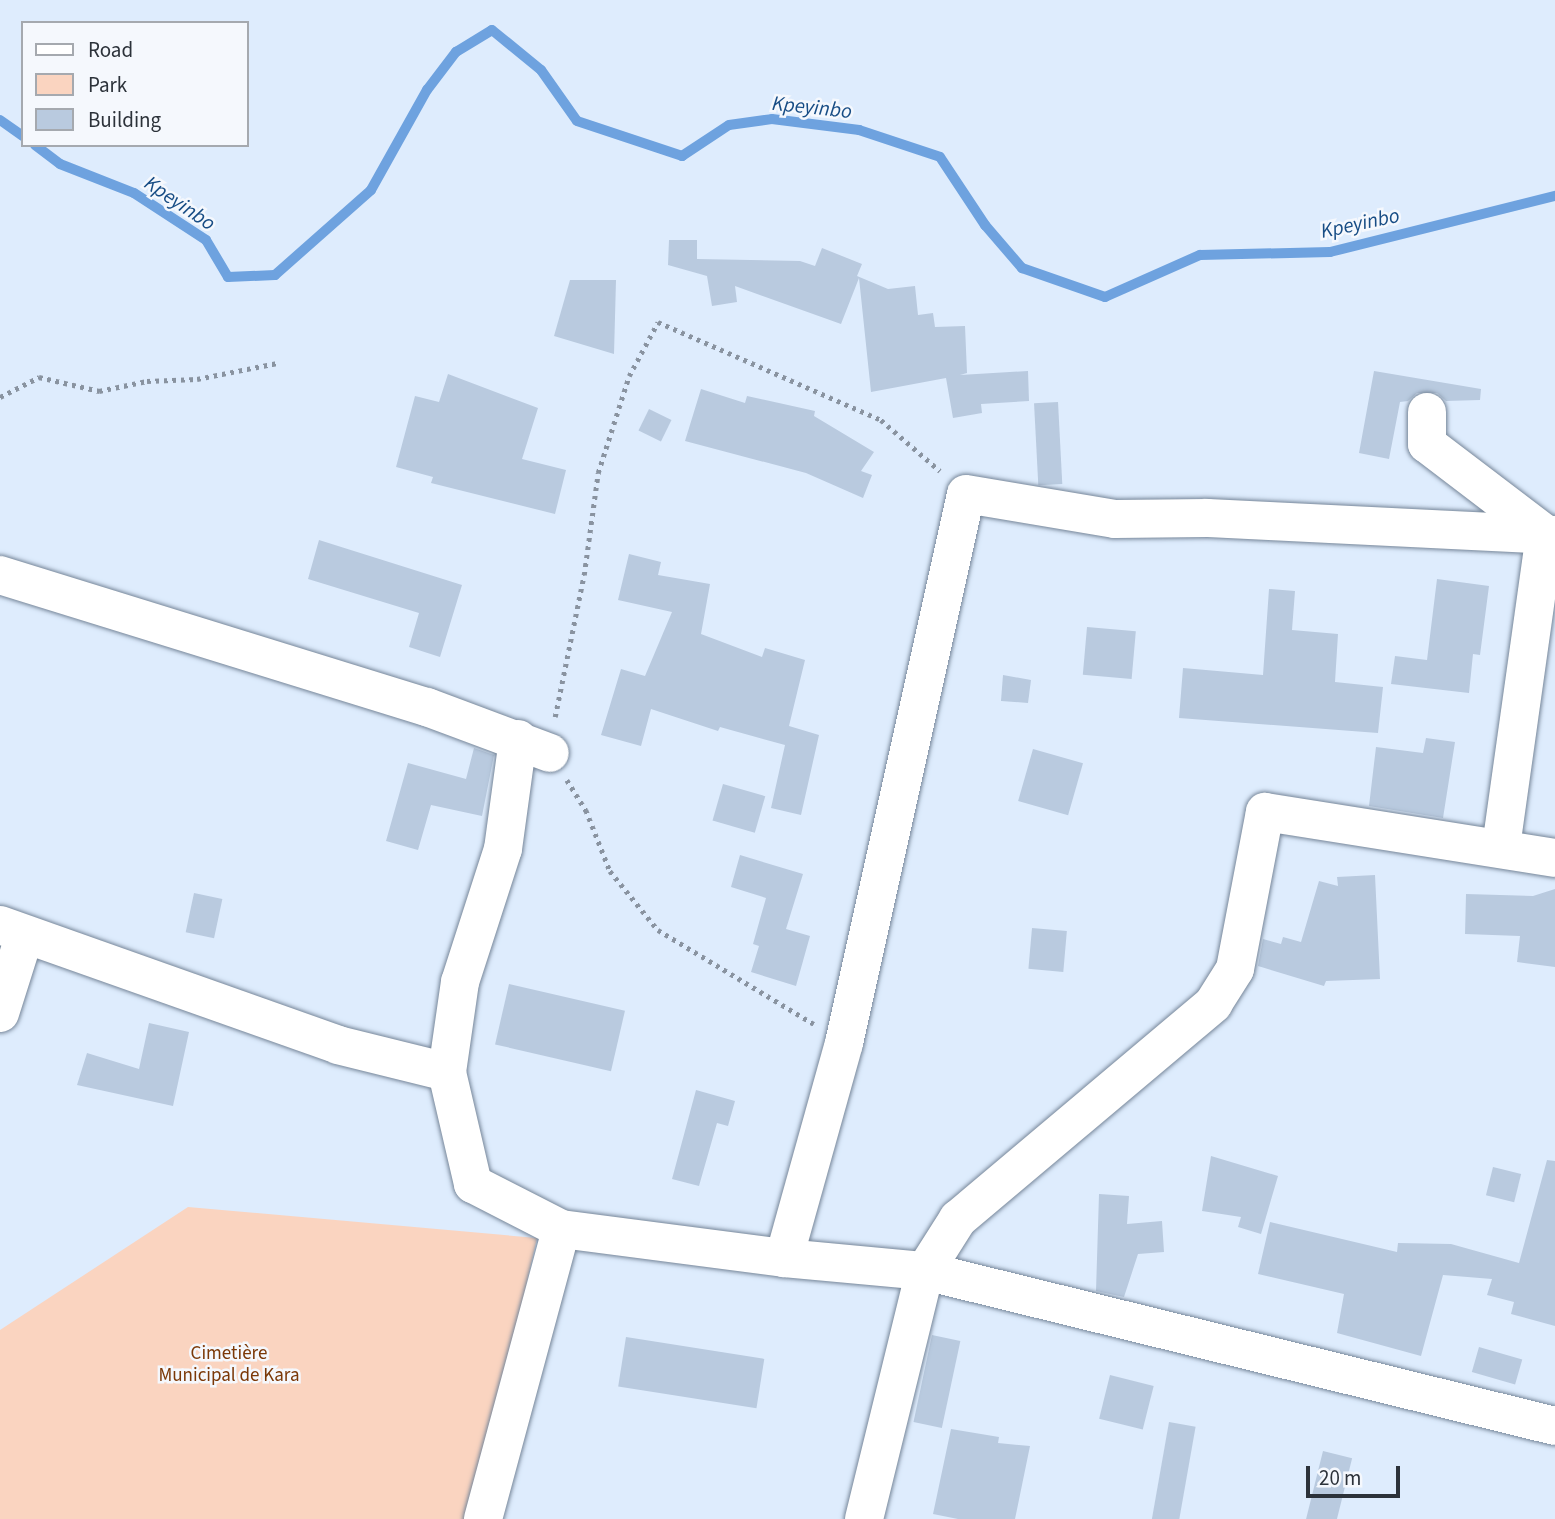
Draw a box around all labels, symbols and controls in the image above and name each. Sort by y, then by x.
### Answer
legend [21,21,248,147]
text: Road [88,35,133,65]
text: Park [88,70,127,100]
water label: Kpeyinbo [771,90,853,124]
text: Building [88,105,161,135]
water label: Kpeyinbo [140,170,220,236]
water label: Kpeyinbo [1318,202,1402,244]
park label: Cimetière Municipal de Kara [158,1343,300,1387]
scale bar [1310,1452,1404,1496]
text: 20 m [1319,1463,1361,1493]

